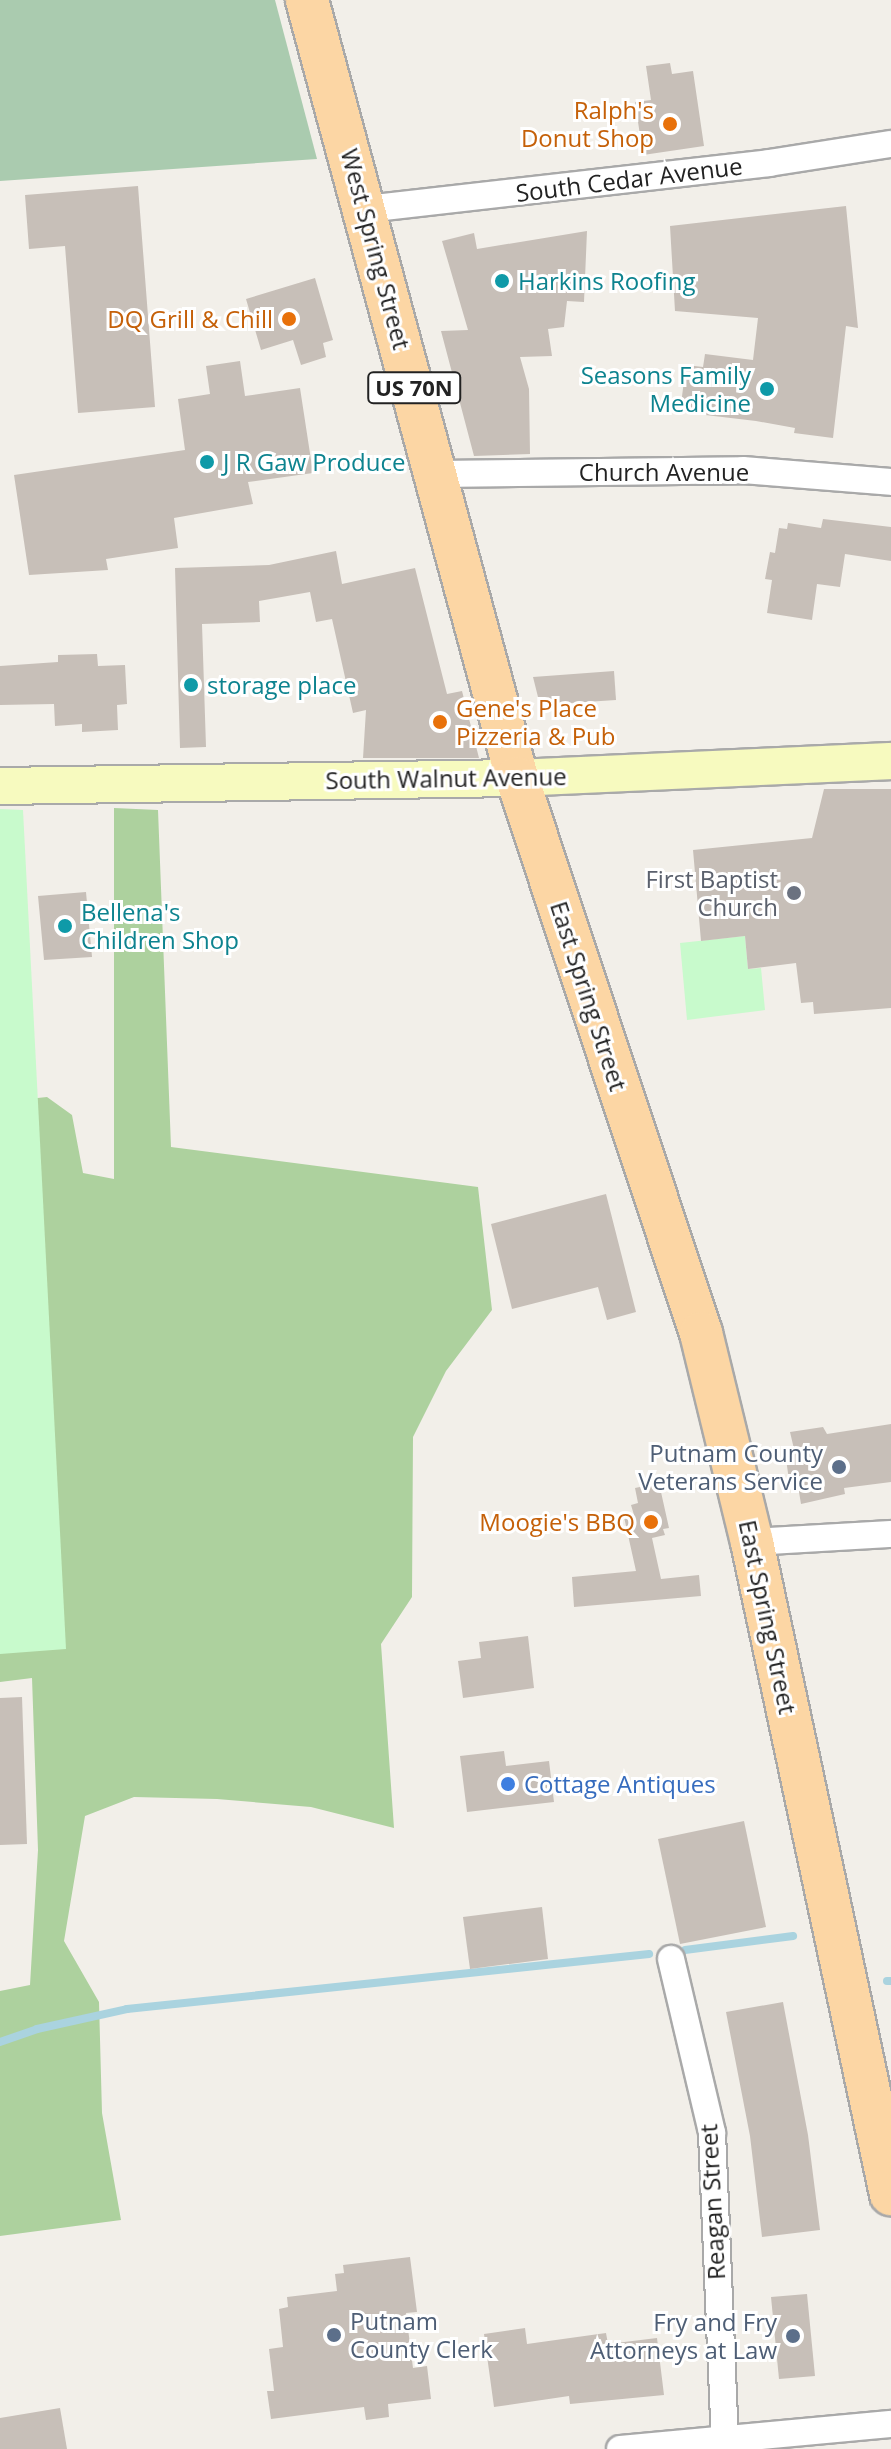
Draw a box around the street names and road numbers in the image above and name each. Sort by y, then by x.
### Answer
street label: West Spring Street [335,145,417,353]
street label: South Cedar Avenue [514,151,744,207]
road number: US 70N [366,370,462,406]
street label: Church Avenue [579,458,749,486]
street label: South Walnut Avenue [325,761,567,795]
street label: East Spring Street [545,898,633,1094]
street label: East Spring Street [733,1517,803,1717]
street label: Reagan Street [694,2123,730,2281]

